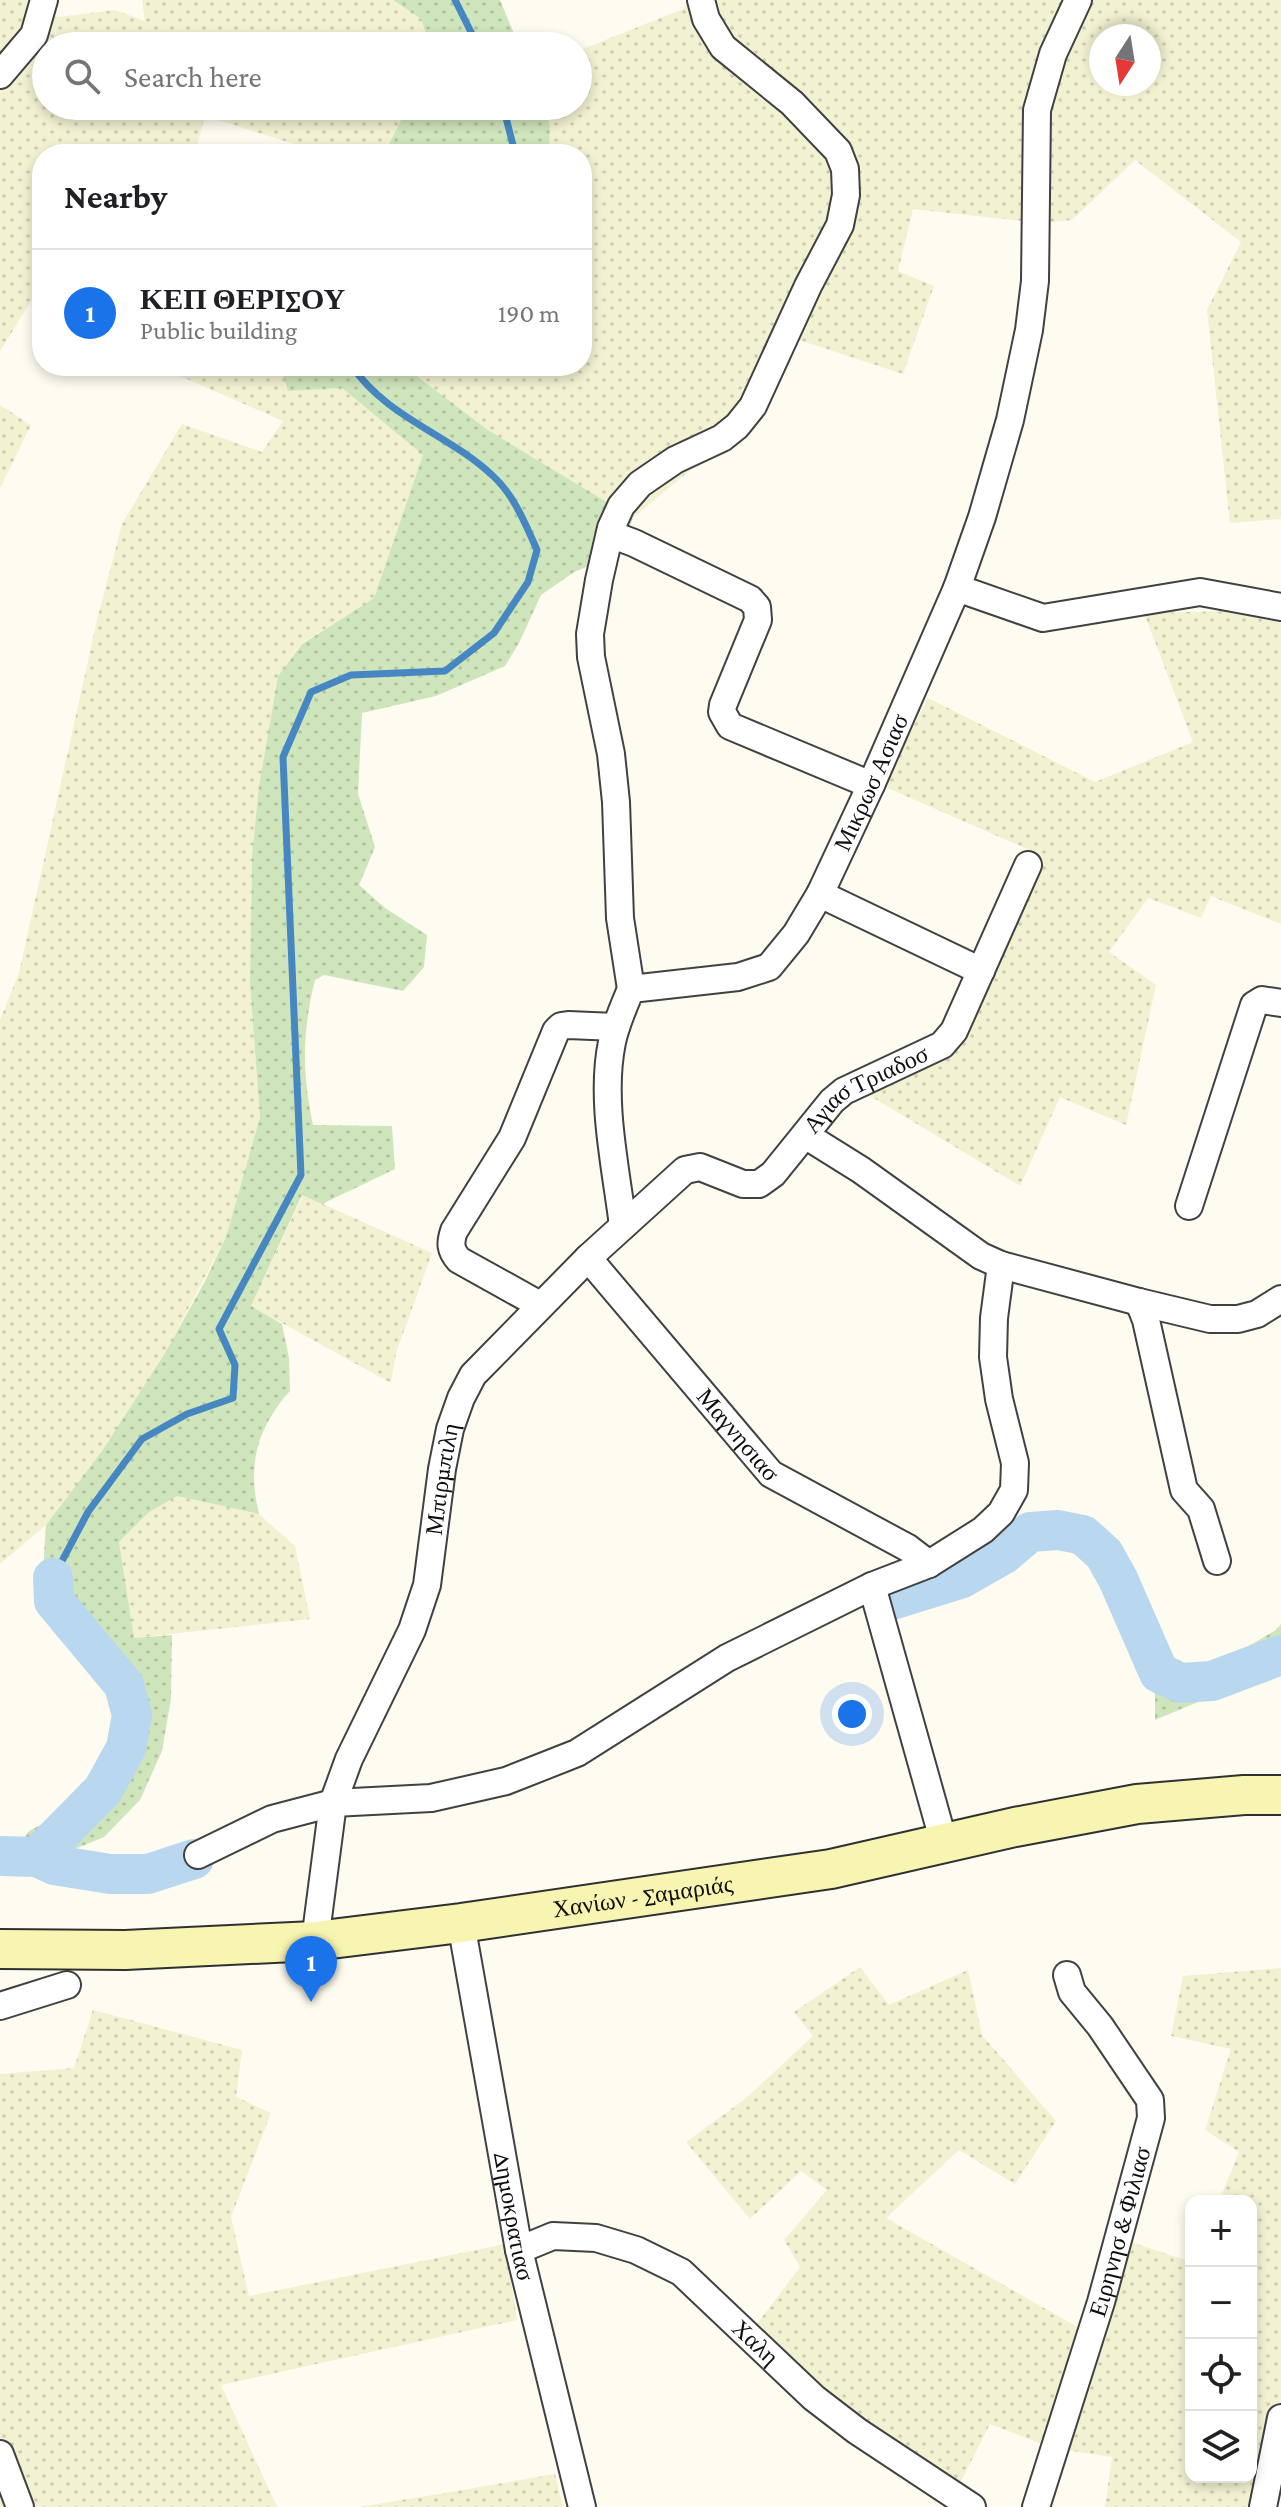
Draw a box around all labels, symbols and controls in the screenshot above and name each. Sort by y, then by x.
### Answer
north arrow [1089,24,1161,96]
search box [32,32,592,120]
icon: search [60,54,104,98]
text: Search here [124,60,262,93]
text: Nearby [64,178,167,215]
text: ΚΕΠ ΘΕΡΙΣΟΥ [140,282,345,315]
text: 1 [85,299,95,328]
text: 190 m [498,299,560,328]
text: Public building [140,316,297,345]
street label: Μικρωσ Ασιασ [828,709,913,855]
street label: Αγιασ Τριαδοσ [797,1039,932,1138]
street label: Μαγνησιασ [692,1383,785,1487]
street label: Μπιρμπιλη [420,1421,464,1537]
your location [832,1694,872,1734]
street label: Χανίων - Σαμαριάς [551,1869,735,1922]
pin: 1 [285,1936,337,2002]
street label: Ειρηνησ & Φιλιασ [1083,2143,1156,2320]
street label: Δημοκρατιασ [489,2150,540,2284]
map controls [1185,2195,1257,2483]
button: + [1185,2195,1257,2267]
button: − [1185,2267,1257,2339]
street label: Χαλη [727,2314,784,2370]
button: locate [1185,2339,1257,2411]
button: layers [1185,2411,1257,2483]

